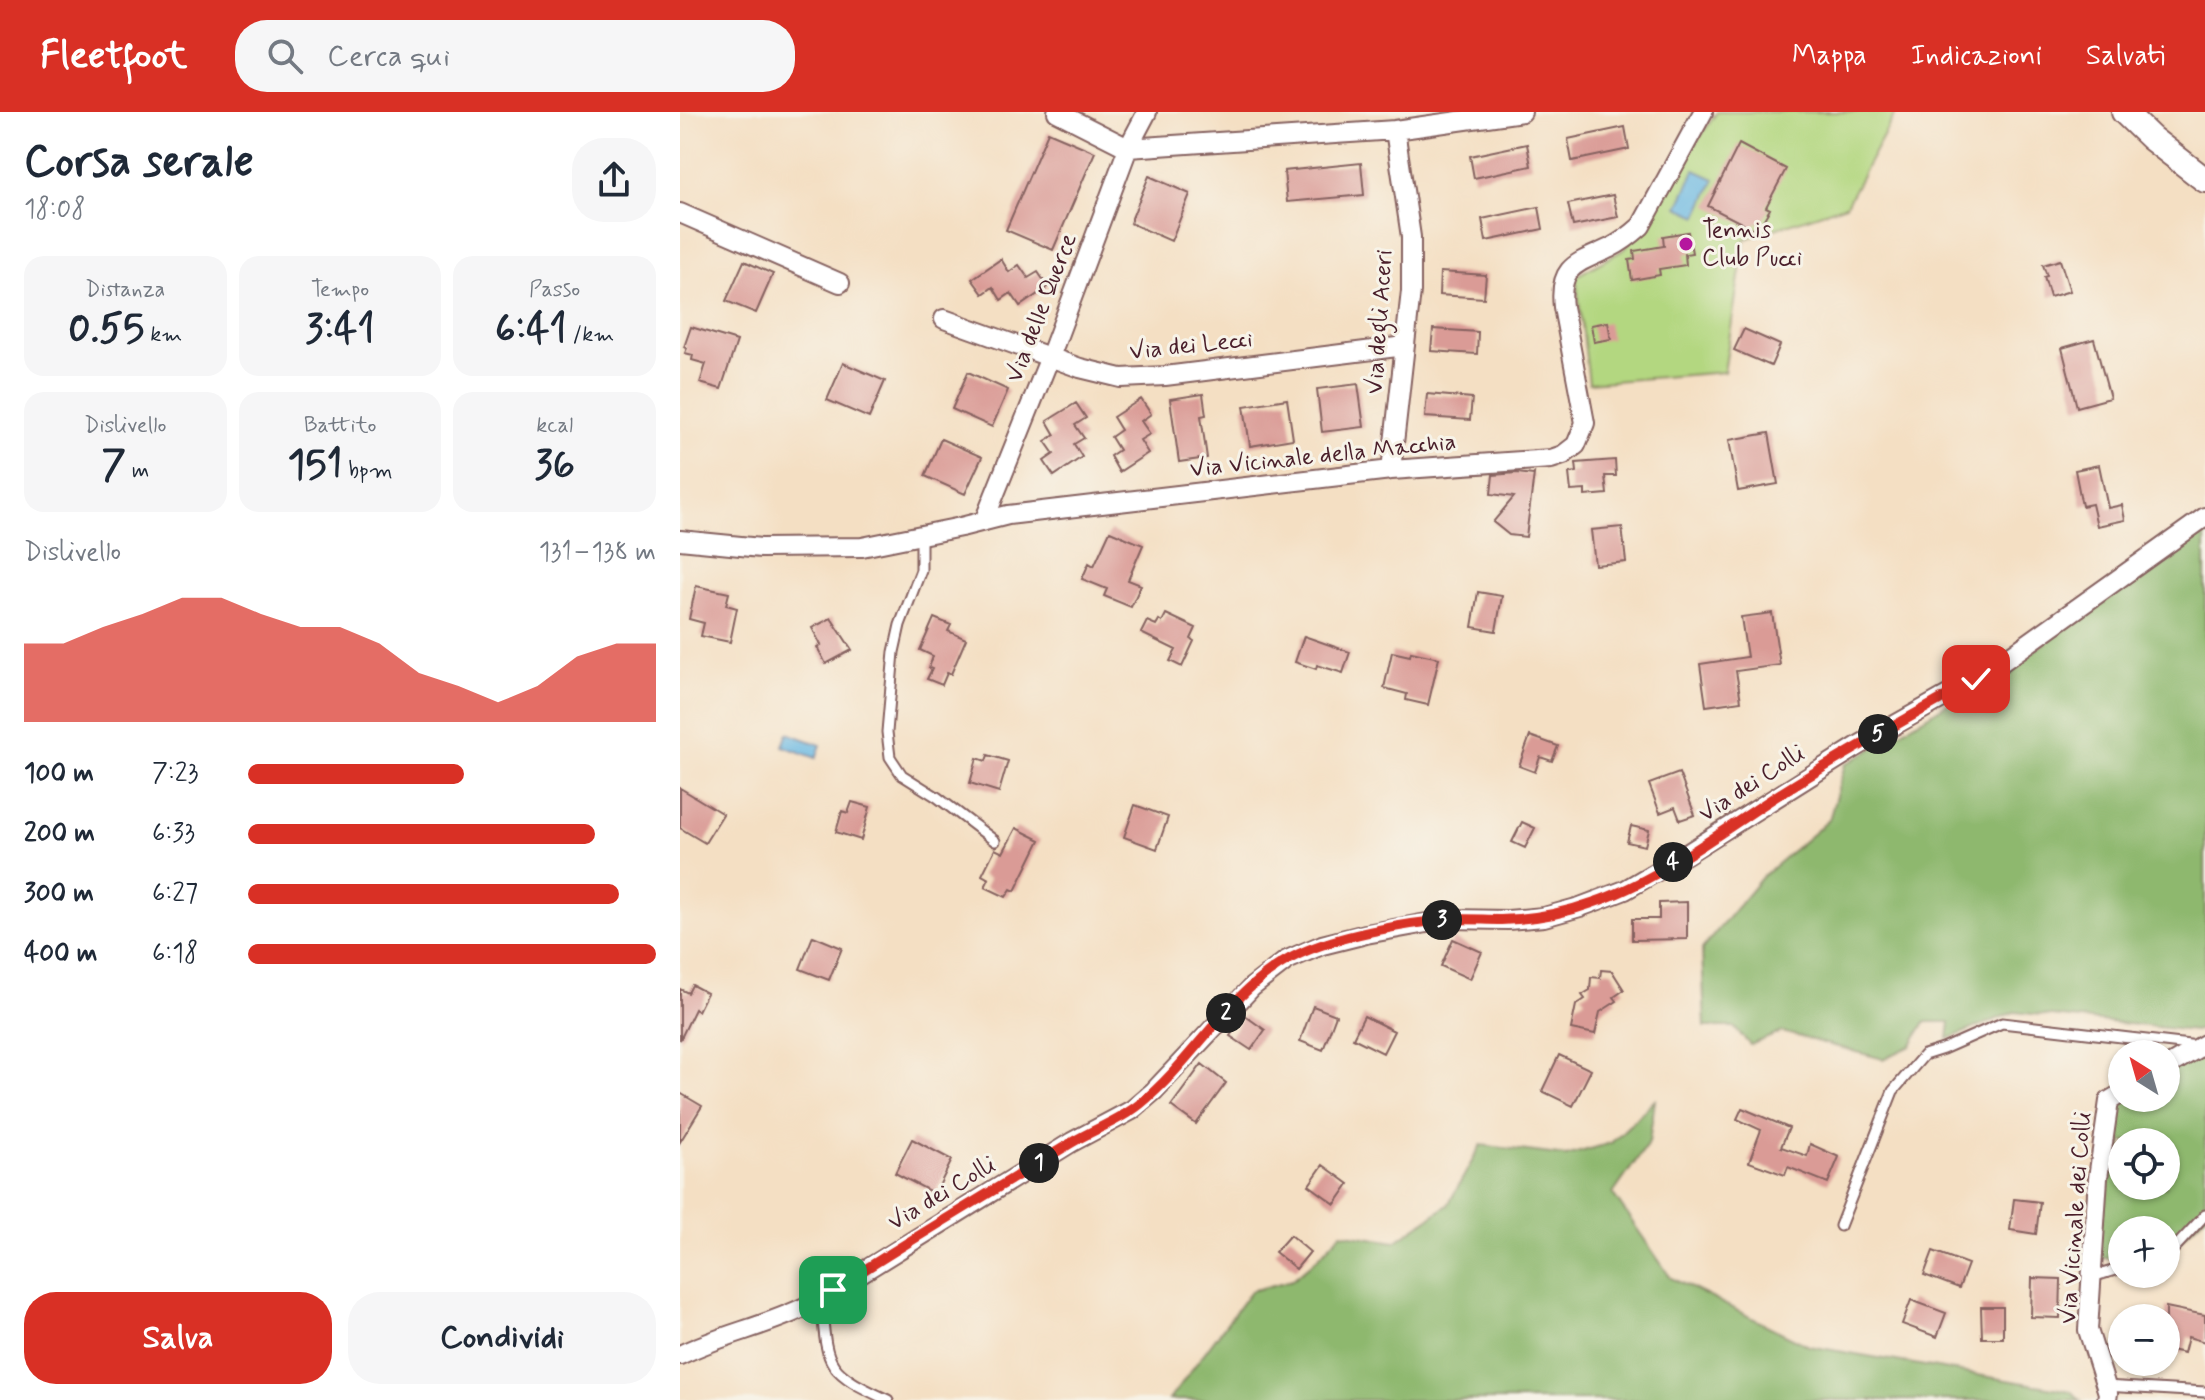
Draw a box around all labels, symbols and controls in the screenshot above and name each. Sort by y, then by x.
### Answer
search box [235,20,795,92]
text: Fleetfoot [40,32,187,81]
icon: search [263,34,307,78]
text: Cerca qui [327,37,450,76]
text: Mappa [1792,38,1867,75]
text: Indicazioni [1911,38,2042,75]
text: Salvati [2086,38,2165,75]
text: Corsa serale [24,134,254,192]
button: share [572,138,656,222]
text: 18:08 [24,193,86,227]
place label: Tennis Club Pucci [1702,215,1802,274]
street label: Via delle Querce [999,229,1085,387]
marker: Tennis Club Pucci [1677,235,1695,253]
street label: Via degli Aceri [1359,249,1404,396]
text: Distanza [85,276,165,304]
text: Tempo [311,276,369,304]
text: Passo [529,276,580,304]
text: 0.55 [68,304,144,356]
text: 3:41 [305,304,375,356]
text: 6:41 [495,304,567,356]
text: km [144,321,182,349]
text: /km [567,321,614,349]
street label: Via dei Lecci [1128,324,1254,368]
text: Dislivello [84,412,166,440]
text: Battito [304,412,376,440]
text: kcal [536,412,573,440]
street label: Via Vicinale della Macchia [1188,427,1458,485]
text: 7 [101,440,126,492]
text: 151 [287,440,342,492]
text: 36 [535,440,575,492]
text: m [126,457,149,485]
text: bpm [342,457,393,485]
text: Dislivello [24,536,121,570]
text: 131–138 m [539,536,656,570]
pin [1942,645,2010,713]
icon: check [1954,657,1998,701]
pin: 5 [1858,714,1898,754]
text: 5 [1871,720,1885,748]
street label: Via dei Colli [1693,738,1811,830]
text: 100 m [24,757,94,791]
text: 7:23 [152,757,198,791]
text: 200 m [24,817,95,851]
text: 6:33 [152,817,195,851]
pin: 4 [1653,842,1693,882]
text: 4 [1667,848,1679,876]
text: 300 m [24,877,94,911]
text: 6:27 [152,877,198,911]
pin: 3 [1422,900,1462,940]
text: 3 [1437,906,1447,934]
text: 400 m [24,937,97,971]
text: 6:18 [152,937,198,971]
pin: 2 [1206,993,1246,1033]
text: 2 [1221,999,1231,1027]
north arrow [2108,1040,2180,1112]
map controls [2108,1040,2180,1376]
street label: Via Vicinale dei Colli [2053,1111,2099,1325]
button: locate [2108,1128,2180,1200]
pin: 1 [1019,1143,1059,1183]
text: 1 [1034,1149,1044,1177]
street label: Via dei Colli [882,1150,1002,1238]
button: + [2108,1216,2180,1288]
pin [799,1256,867,1324]
icon: arrive [811,1268,855,1312]
button: Salva [24,1292,332,1384]
button: Condividi [348,1292,656,1384]
button: − [2108,1304,2180,1376]

